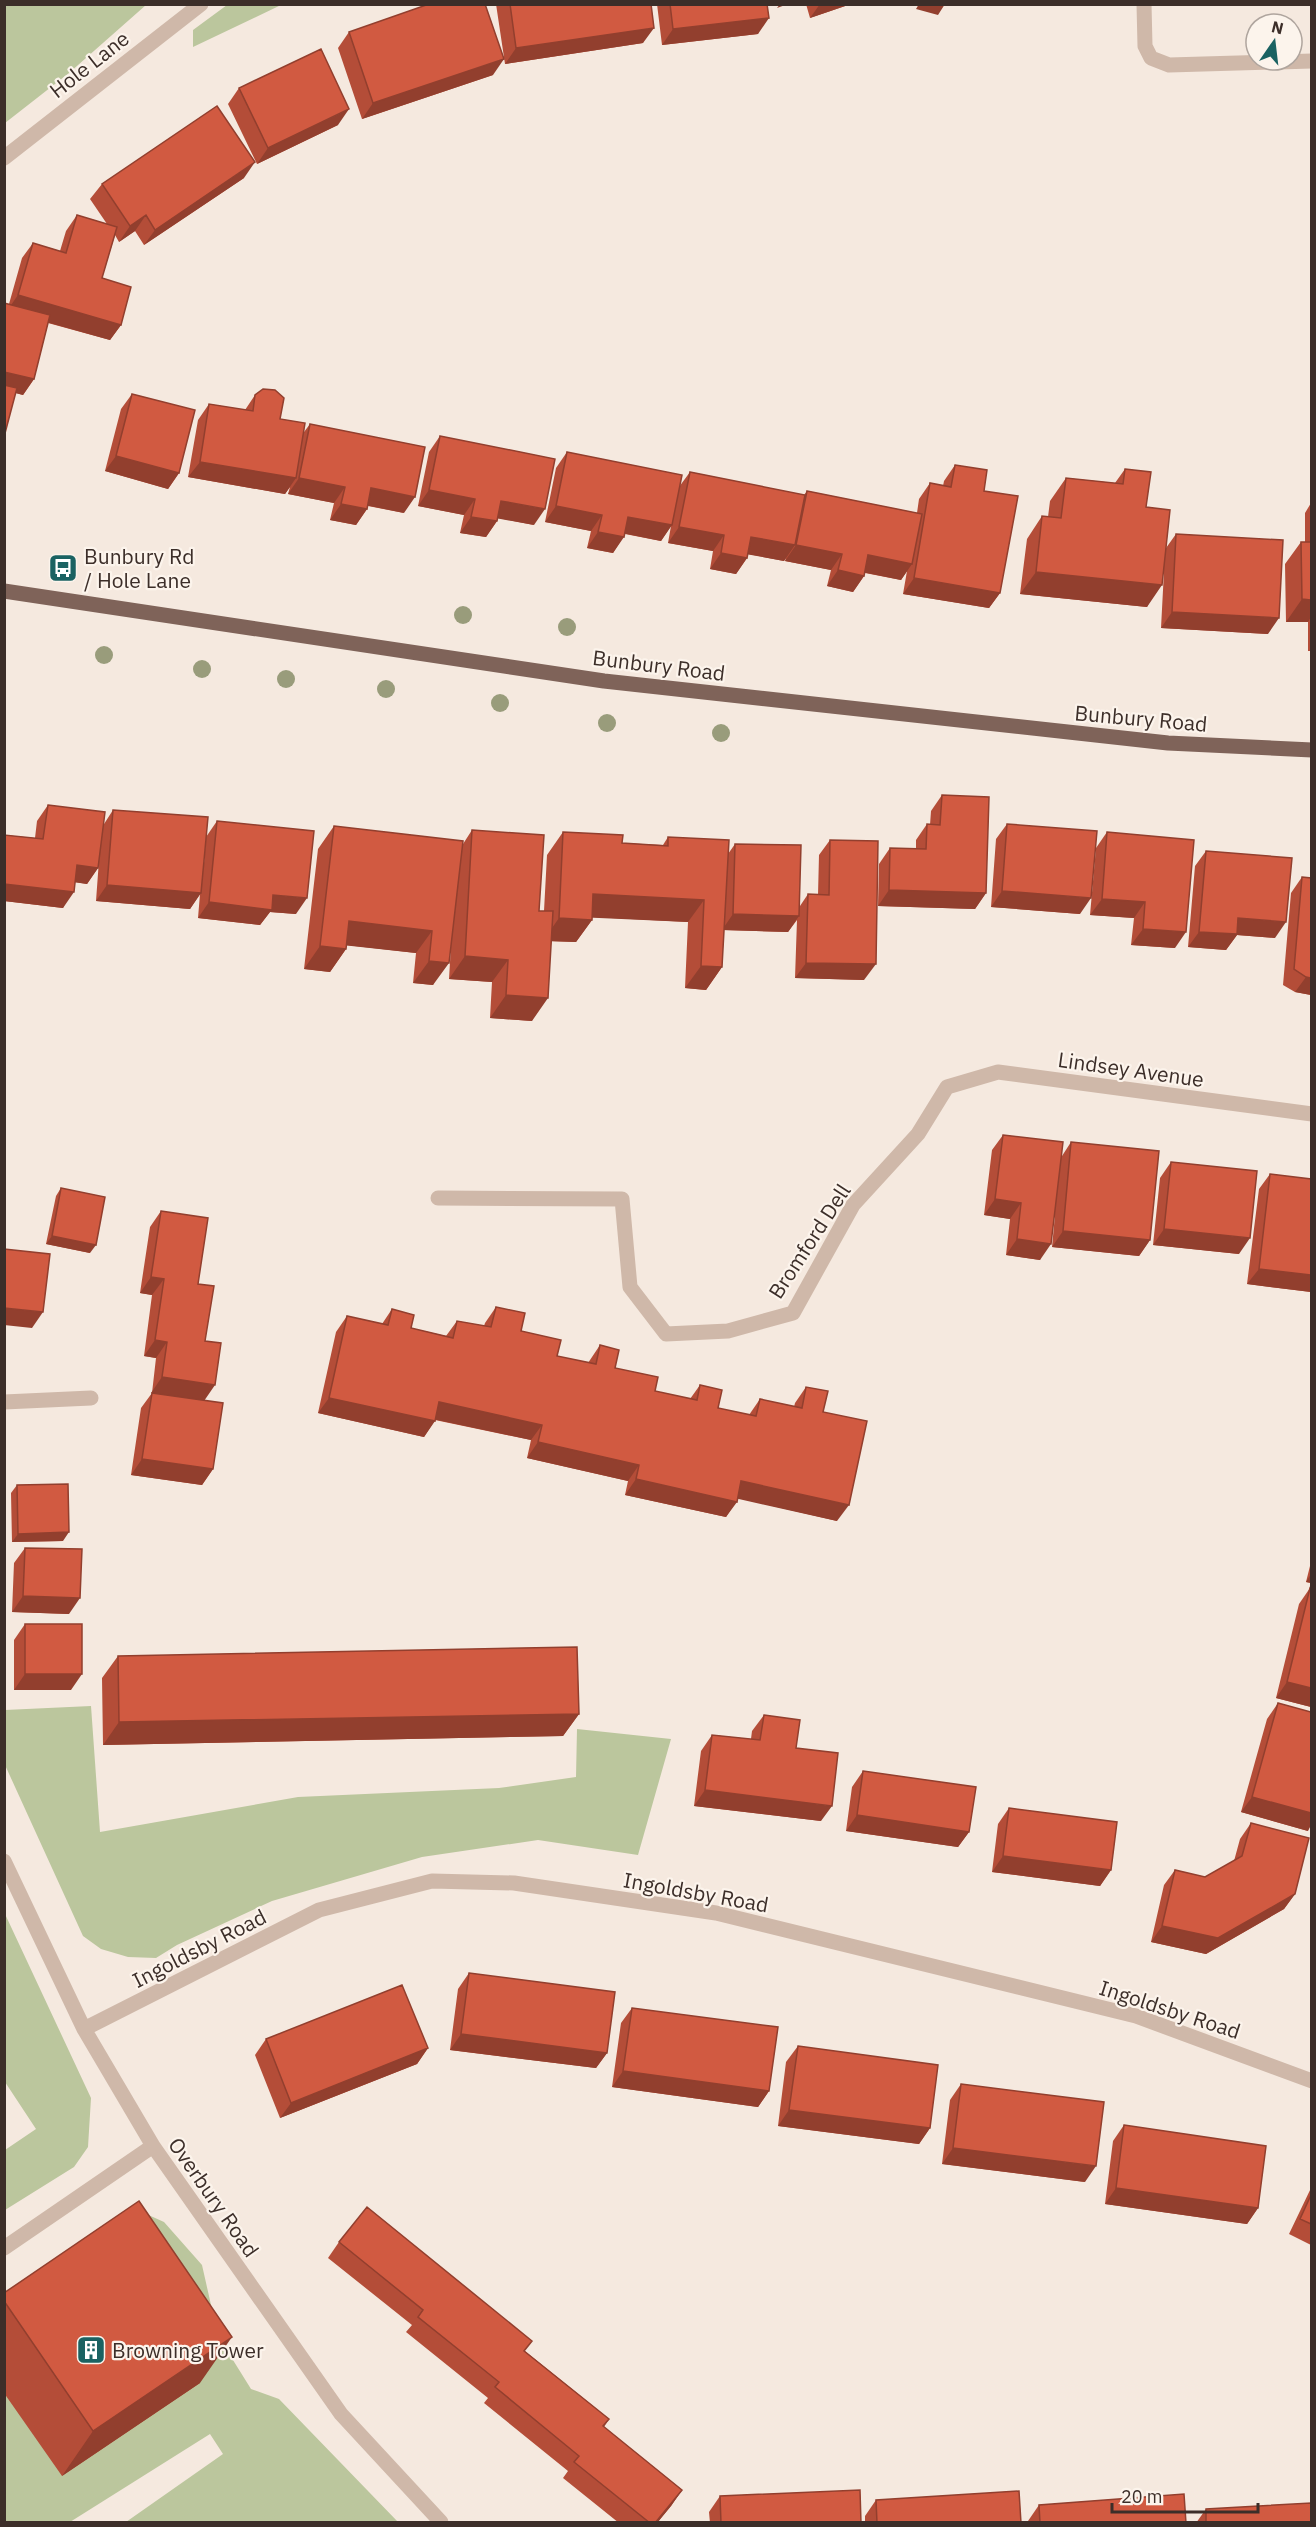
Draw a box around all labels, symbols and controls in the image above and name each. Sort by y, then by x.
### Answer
north arrow [1244,12,1304,72]
text: N [1270,16,1286,39]
street label: Hole Lane [43,24,135,104]
place label: Bunbury Rd / Hole Lane [84,542,194,594]
bus stop icon: Bunbury Rd / Hole Lane [47,552,79,584]
street label: Bunbury Road [591,643,727,687]
street label: Bunbury Road [1073,698,1209,738]
street label: Lindsey Avenue [1056,1045,1206,1093]
street label: Bromford Dell [761,1178,857,1304]
street label: Ingoldsby Road [621,1865,771,1919]
street label: Ingoldsby Road [127,1902,271,1994]
street label: Ingoldsby Road [1096,1973,1244,2045]
street label: Overbury Road [162,2132,266,2262]
building icon: Browning Tower [75,2334,107,2366]
place label: Browning Tower [112,2336,264,2364]
scale bar [1112,2476,1258,2514]
text: 20 m [1121,2485,1163,2508]

